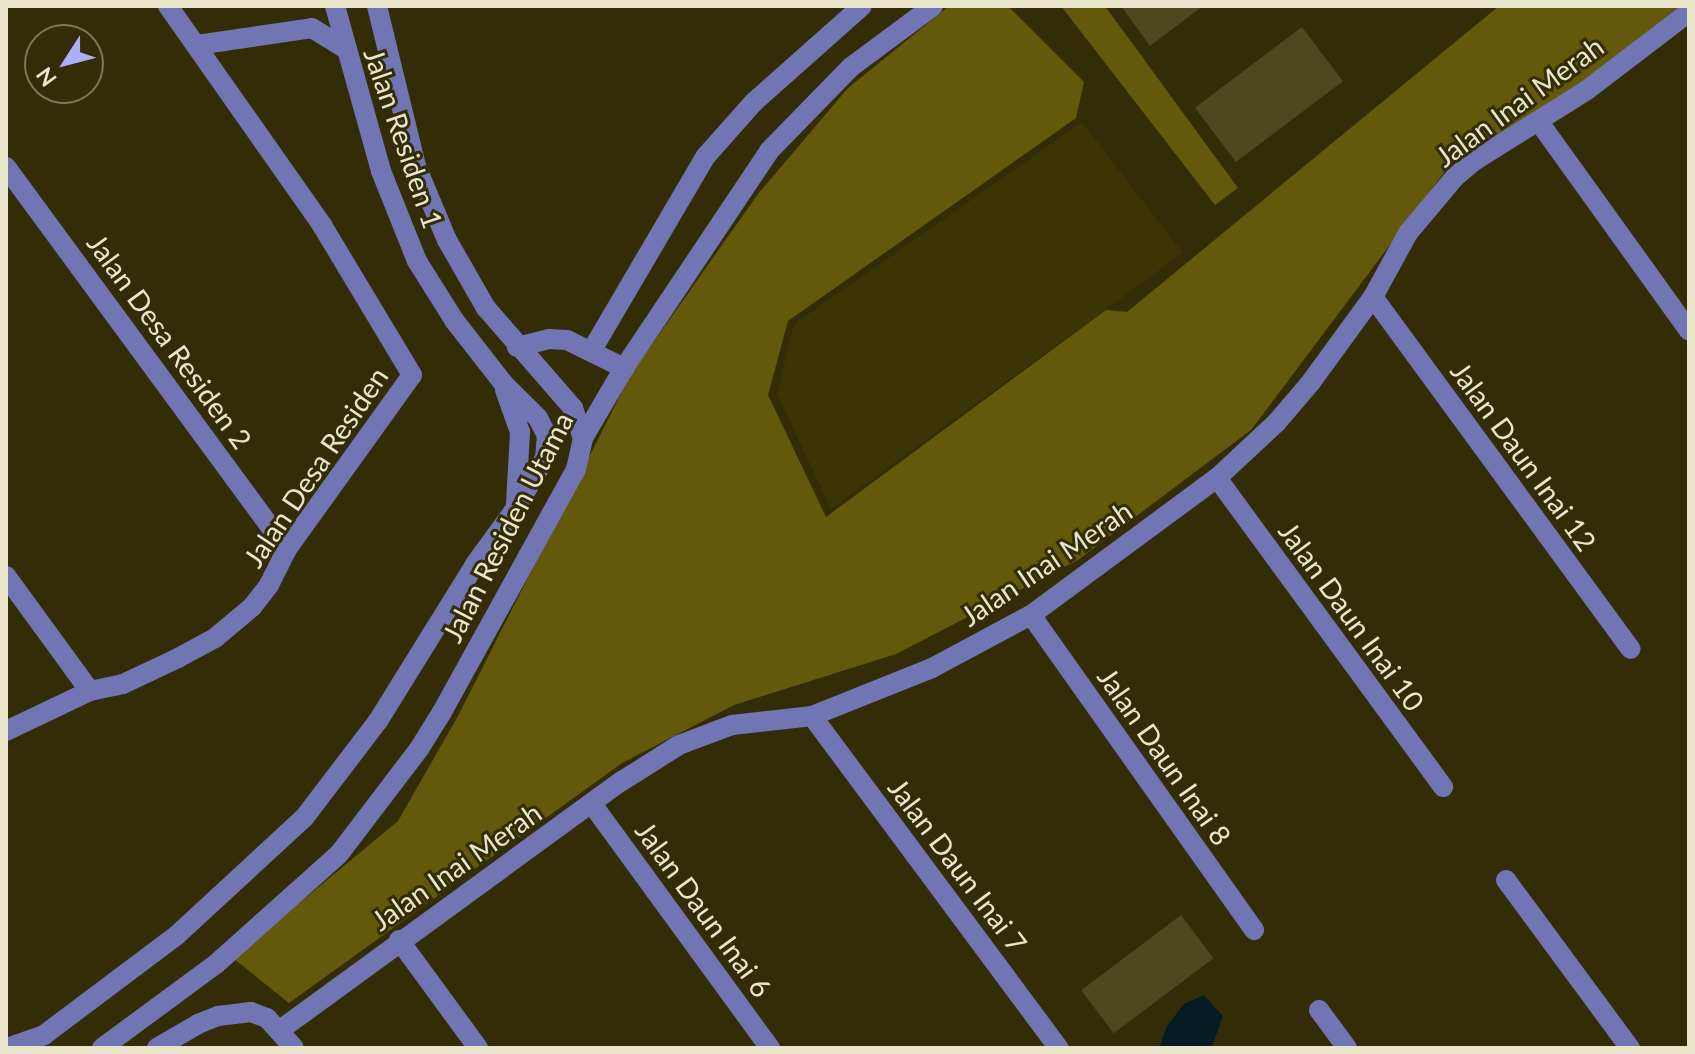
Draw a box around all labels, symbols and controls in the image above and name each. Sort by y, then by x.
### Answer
north arrow [24,24,104,104]
street label: Jalan Inai Merah [1428,29,1610,173]
street label: Jalan Residen 1 [357,44,451,232]
text: N [30,62,62,92]
street label: Jalan Desa Residen 2 [81,227,259,455]
street label: Jalan Daun Inai 12 [1444,355,1604,557]
street label: Jalan Desa Residen [236,361,394,573]
street label: Jalan Residen Utama [435,407,579,647]
street label: Jalan Inai Merah [954,493,1138,633]
street label: Jalan Daun Inai 10 [1272,515,1432,717]
street label: Jalan Daun Inai 8 [1091,661,1239,851]
street label: Jalan Daun Inai 7 [882,771,1034,959]
street label: Jalan Inai Merah [365,795,547,937]
street label: Jalan Daun Inai 6 [629,815,779,1003]

